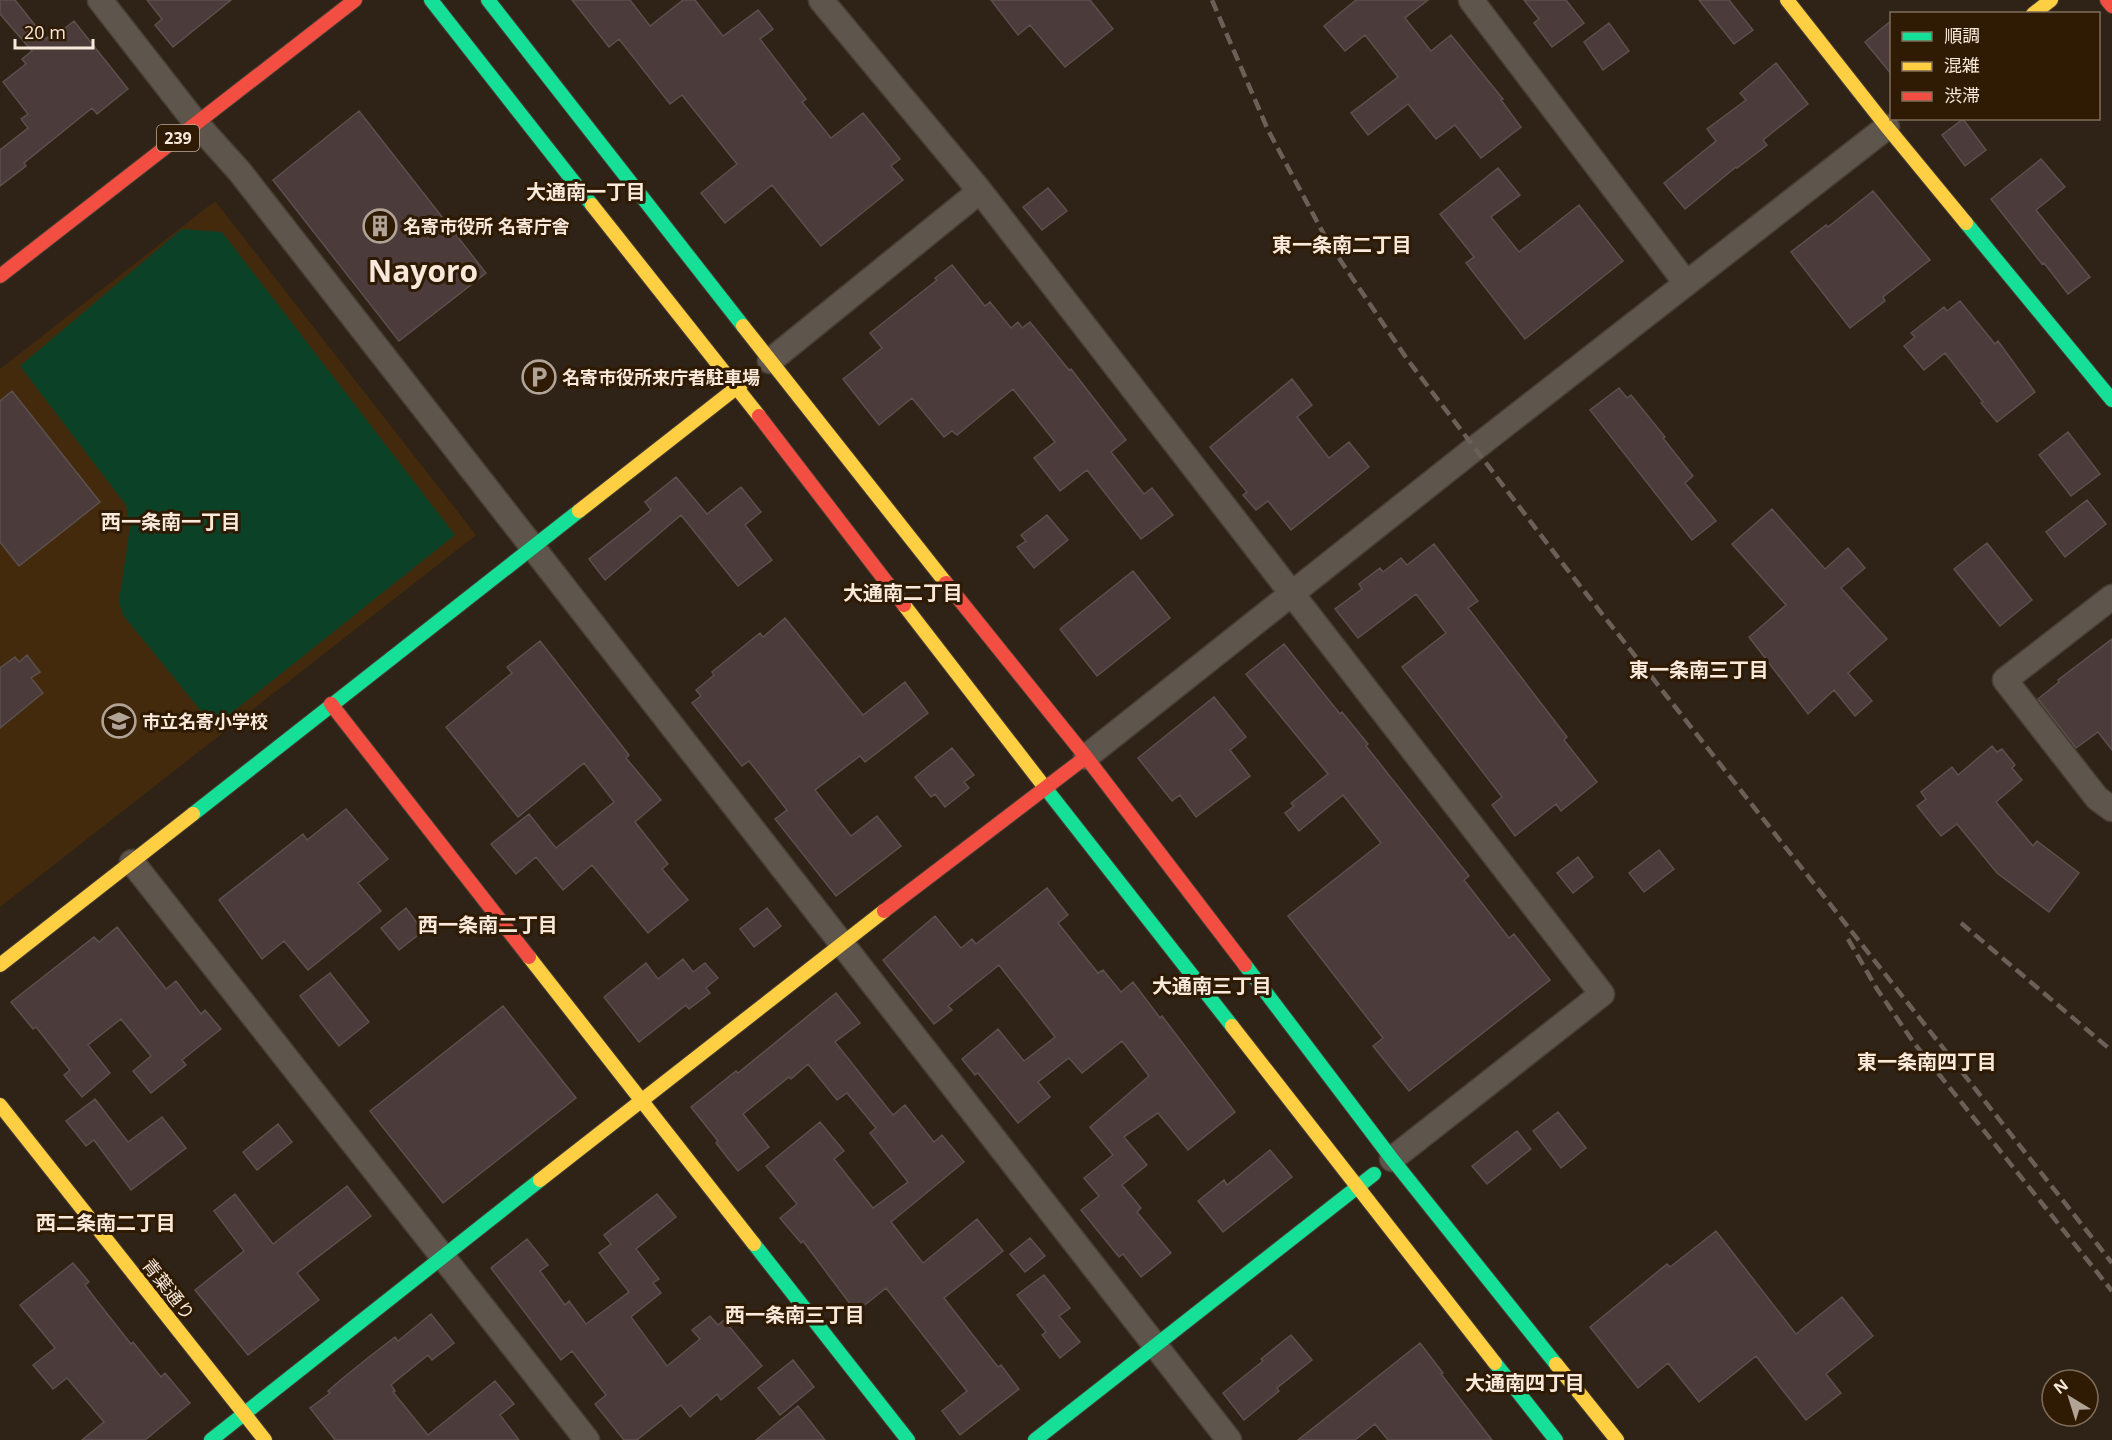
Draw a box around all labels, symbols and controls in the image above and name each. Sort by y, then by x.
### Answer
scale bar [15,12,93,50]
legend [1890,12,2100,120]
text: 20 m [24,20,66,44]
text: 順調 [1944,23,1980,47]
text: 混雑 [1944,53,1980,77]
text: 渋滞 [1944,83,1980,107]
road number: 239 [157,125,199,151]
district label: 大通南一丁目 [526,178,646,205]
building icon: 名寄市役所 名寄庁舎 [362,208,398,244]
place label: 名寄市役所 名寄庁舎 [403,214,570,238]
district label: 東一条南二丁目 [1272,231,1412,258]
district label: Nayoro [368,250,478,291]
parking icon: 名寄市役所来庁者駐車場 [521,359,557,395]
place label: 名寄市役所来庁者駐車場 [562,365,760,389]
district label: 西一条南一丁目 [101,508,241,535]
district label: 大通南二丁目 [843,579,963,606]
district label: 東一条南三丁目 [1629,656,1769,683]
school or university icon: 市立名寄小学校 [101,703,137,739]
place label: 市立名寄小学校 [142,709,268,733]
district label: 西一条南二丁目 [418,911,558,938]
district label: 大通南三丁目 [1152,972,1272,999]
district label: 東一条南四丁目 [1857,1048,1997,1075]
district label: 西二条南二丁目 [36,1209,176,1236]
street label: 青葉通り [137,1253,201,1325]
district label: 西一条南三丁目 [725,1301,865,1328]
north arrow [2040,1368,2100,1428]
district label: 大通南四丁目 [1465,1369,1585,1396]
text: N [2049,1374,2073,1399]

